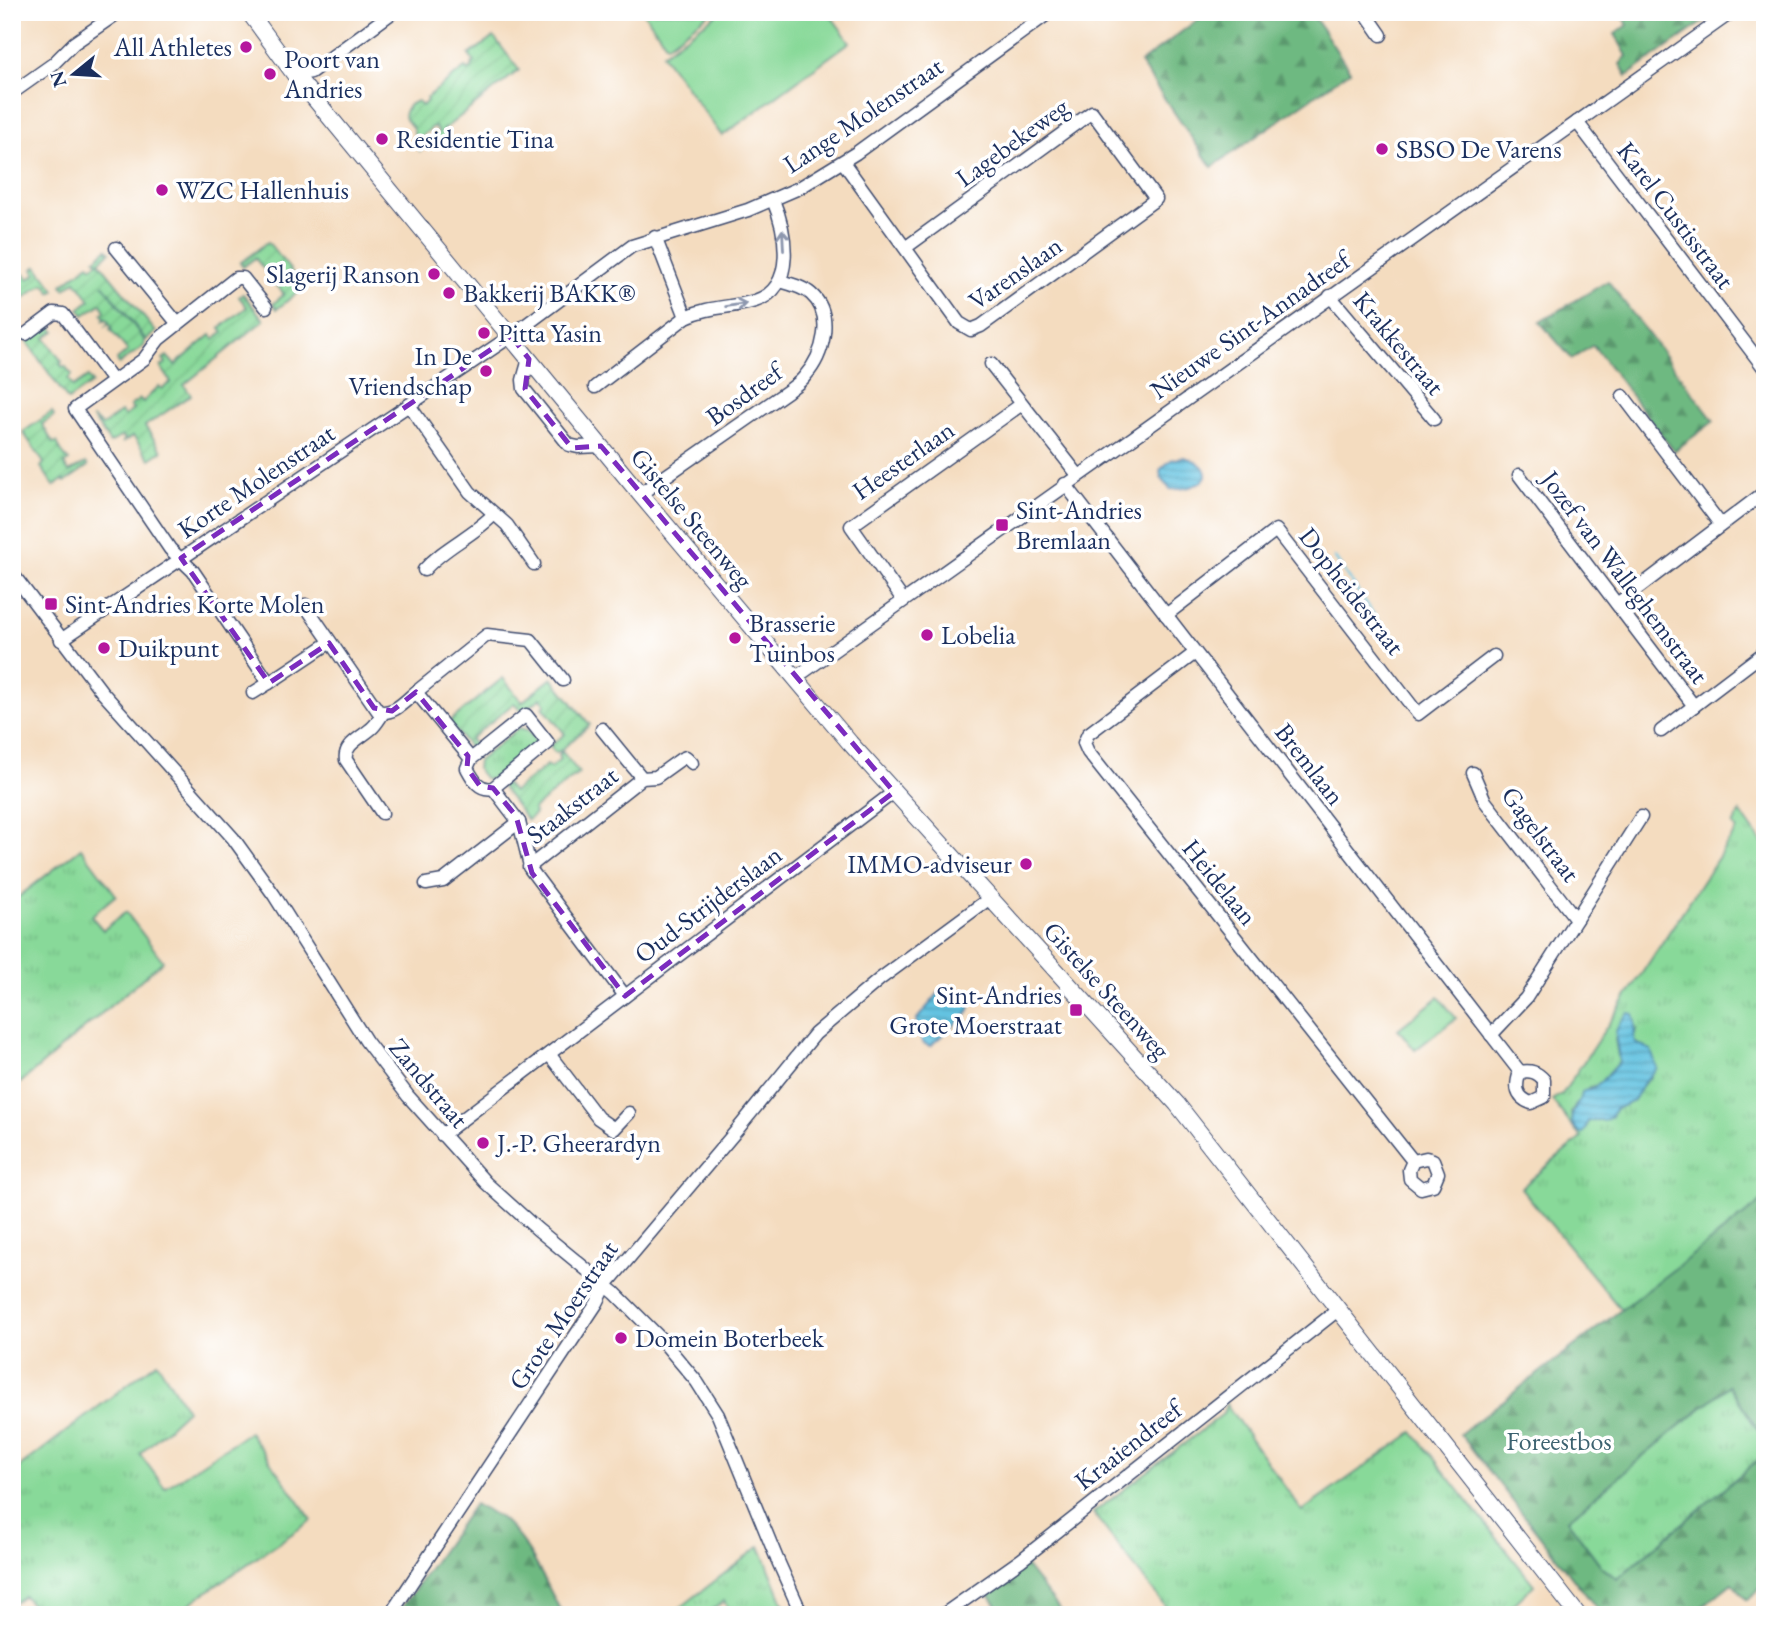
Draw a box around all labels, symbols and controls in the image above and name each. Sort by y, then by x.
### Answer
place label: All Athletes [113,30,232,64]
north arrow [38,38,108,108]
marker: All Athletes [238,39,254,55]
place label: Poort van Andries [283,42,380,106]
street label: Lange Molenstraat [777,49,949,181]
marker: Poort van Andries [262,66,278,82]
text: N [44,67,73,90]
street label: Lagebekeweg [949,89,1076,194]
place label: Residentie Tina [396,122,555,156]
marker: Residentie Tina [374,131,390,147]
place label: SBSO De Varens [1396,132,1562,166]
street label: Karel Custisstraat [1609,134,1743,296]
marker: SBSO De Varens [1374,141,1390,157]
place label: WZC Hallenhuis [176,173,349,207]
marker: WZC Hallenhuis [154,182,170,198]
street label: Varenslaan [961,228,1069,318]
one-way arrow [777,229,790,252]
street label: Nieuwe Sint-Annadreef [1143,242,1359,407]
place label: Slagerij Ranson [266,257,420,291]
marker: Slagerij Ranson [426,266,442,282]
place label: Bakkerij BAKK® [463,276,635,310]
street label: Krakkestraat [1346,284,1452,402]
marker: Bakkerij BAKK® [441,285,457,301]
one-way arrow [725,298,747,311]
place label: Pitta Yasin [498,316,602,350]
marker: Pitta Yasin [476,325,492,341]
place label: In De Vriendschap [349,339,472,403]
street label: Bosdreef [699,353,791,433]
marker: In De Vriendschap [478,363,494,379]
street label: Heesterlaan [845,412,961,508]
street label: Korte Molenstraat [171,416,341,546]
street label: Gistelse Steenweg [623,440,761,596]
street label: Jozef van Walleghemstraat [1532,462,1716,690]
place label: Sint-Andries Bremlaan [1016,493,1142,557]
marker: Sint-Andries Bremlaan [994,517,1010,533]
street label: Dopheidestraat [1292,520,1412,662]
place label: Sint-Andries Korte Molen [65,587,325,621]
marker: Sint-Andries Korte Molen [43,596,59,612]
place label: Brasserie Tuinbos [749,606,835,670]
place label: Lobelia [941,618,1016,652]
marker: Lobelia [919,627,935,643]
marker: Brasserie Tuinbos [727,630,743,646]
place label: Duikpunt [118,631,219,665]
marker: Duikpunt [96,640,112,656]
street label: Bremlaan [1267,716,1353,812]
street label: Staakstraat [519,759,625,851]
street label: Gagelstraat [1494,779,1588,889]
street label: Heidelaan [1175,832,1265,932]
street label: Oud-Strijderslaan [627,837,789,971]
place label: IMMO-adviseur [847,847,1012,881]
marker: IMMO-adviseur [1018,856,1034,872]
street label: Gistelse Steenweg [1036,914,1178,1067]
place label: Sint-Andries Grote Moerstraat [889,978,1062,1042]
marker: Sint-Andries Grote Moerstraat [1068,1002,1084,1018]
street label: Zandstraat [382,1031,476,1135]
place label: J.-P. Gheerardyn [495,1126,661,1160]
marker: J.-P. Gheerardyn [475,1135,491,1151]
street label: Grote Moerstraat [501,1234,625,1396]
place label: Domein Boterbeek [635,1321,825,1355]
marker: Domein Boterbeek [613,1330,629,1346]
street label: Kraaiendreef [1067,1391,1191,1498]
park label: Foreestbos [1506,1424,1612,1458]

